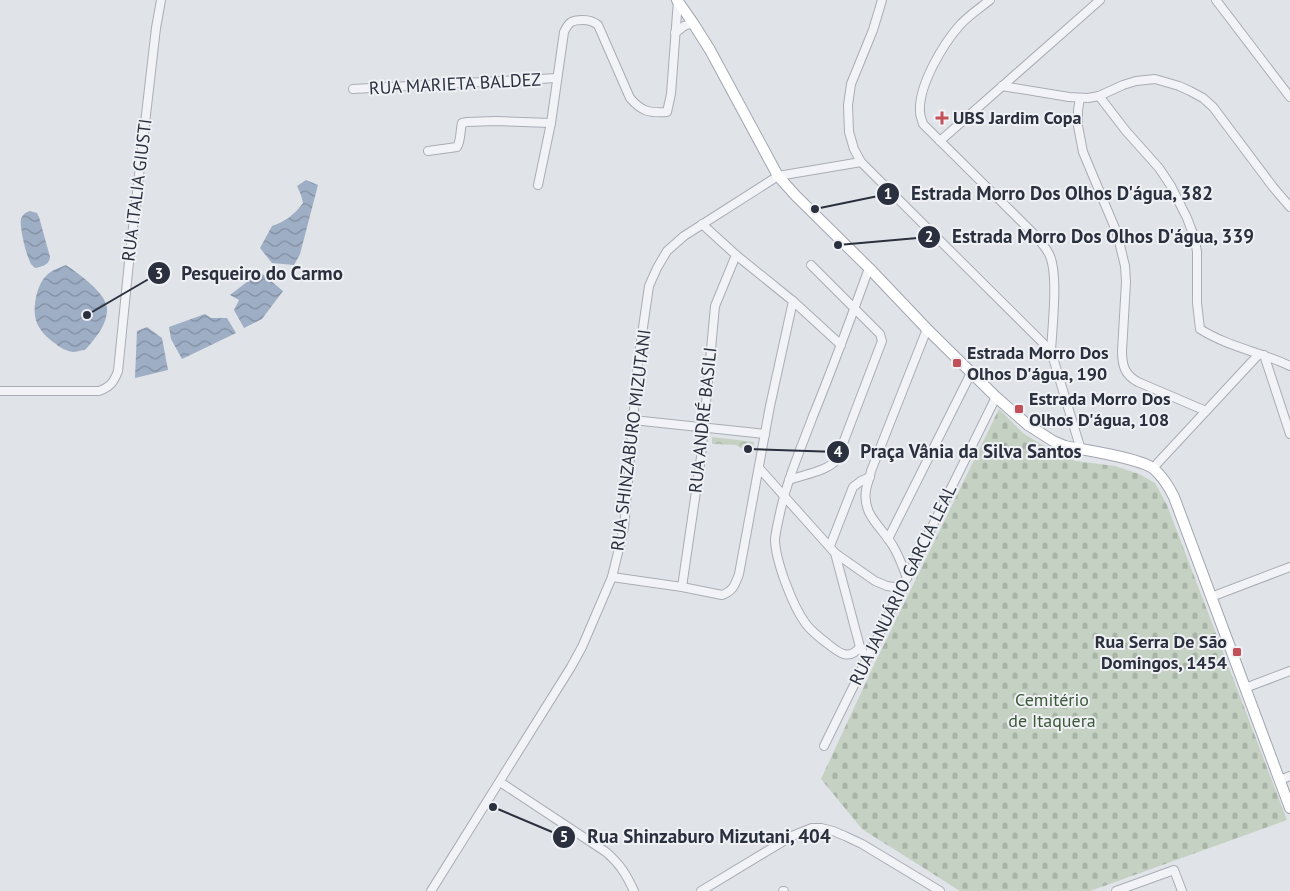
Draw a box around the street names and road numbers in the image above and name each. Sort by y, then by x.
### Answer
street label: RUA MARIETA BALDEZ [368,67,542,99]
street label: RUA ITALIA GIUSTI [116,117,157,263]
street label: RUA SHINZABURO MIZUTANI [605,328,656,552]
street label: RUA ANDRÉ BASILI [683,346,722,494]
street label: RUA JANUÁRIO GARCIA LEAL [844,481,961,689]

